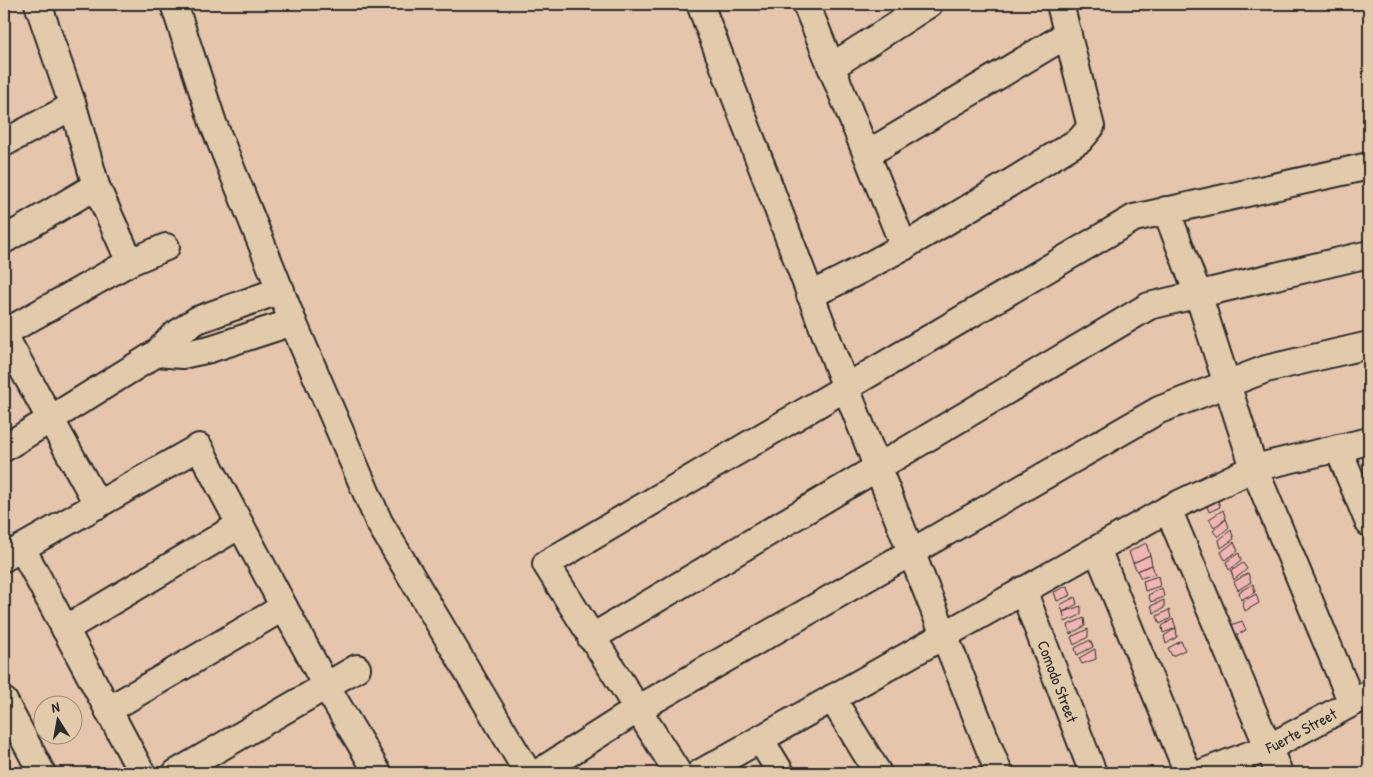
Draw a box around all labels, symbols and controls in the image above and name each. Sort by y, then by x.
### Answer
street label: Comodo Street [1032,637,1084,726]
north arrow [32,694,82,744]
text: N [50,697,61,717]
street label: Fuerte Street [1262,702,1341,759]

